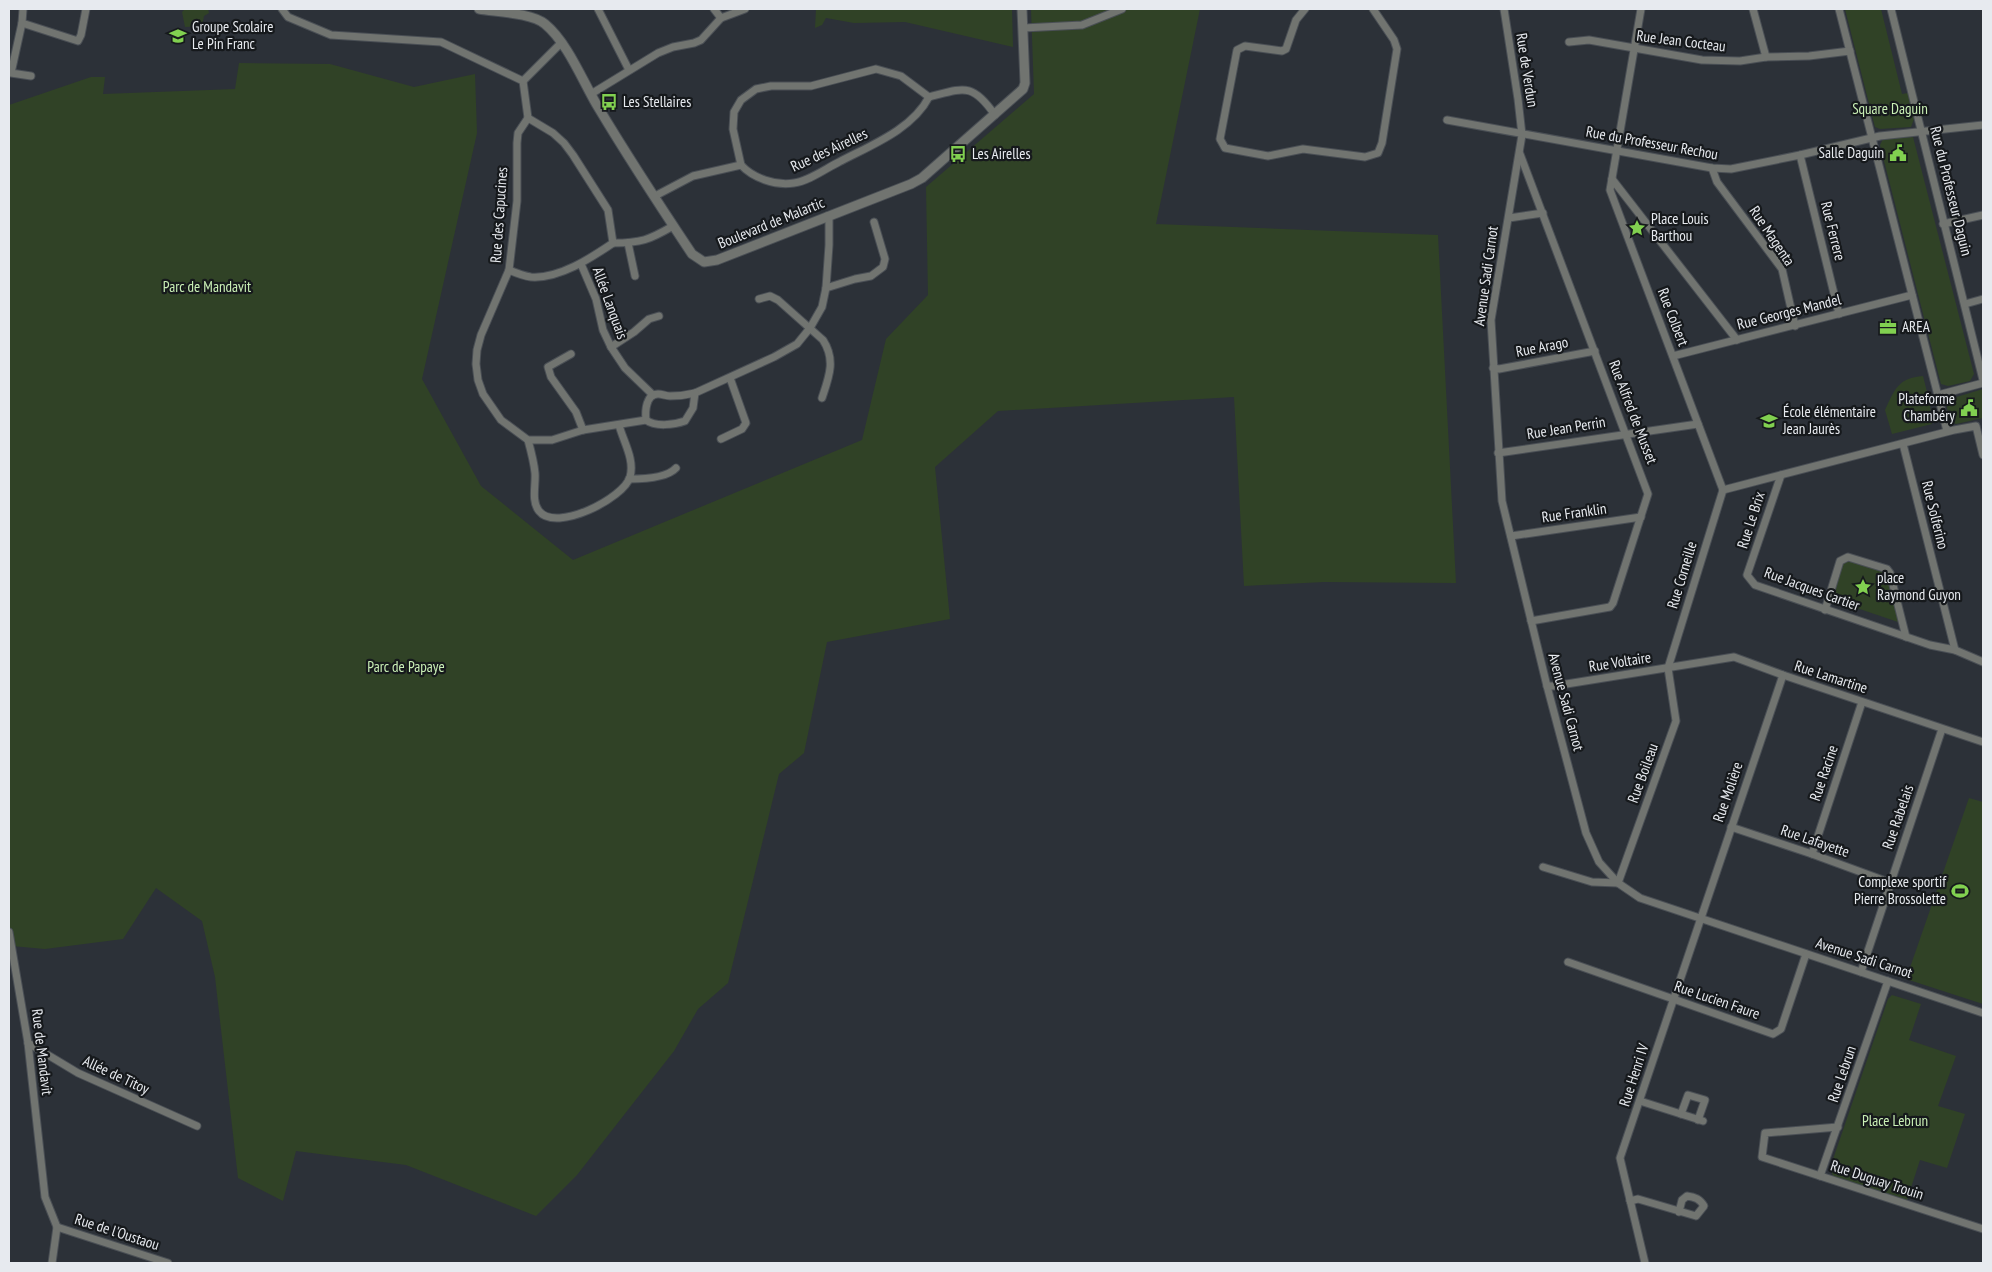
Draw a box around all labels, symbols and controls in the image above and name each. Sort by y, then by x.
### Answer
place label: Groupe Scolaire Le Pin Franc [192,17,273,53]
school or university icon: Groupe Scolaire Le Pin Franc [168,26,188,46]
street label: Rue Jean Cocteau [1635,26,1727,55]
street label: Rue de Verdun [1512,32,1543,108]
bus stop icon: Les Stellaires [599,92,619,112]
place label: Les Stellaires [623,92,691,111]
park label: Square Daguin [1852,99,1928,118]
street label: Rue du Professeur Rechou [1585,122,1720,163]
street label: Rue des Airelles [787,123,870,176]
street label: Rue du Professeur Daguin [1926,124,1977,258]
place label: Salle Daguin [1819,143,1884,162]
public building icon: Salle Daguin [1888,143,1908,163]
bus stop icon: Les Airelles [948,144,968,164]
place label: Les Airelles [972,144,1031,163]
street label: Rue des Capucines [486,166,511,264]
street label: Boulevard de Malartic [715,192,827,253]
street label: Rue Ferrere [1817,199,1850,262]
street label: Rue Magenta [1746,202,1799,269]
place label: Place Louis Barthou [1651,209,1709,245]
place icon: Place Louis Barthou [1627,218,1647,238]
street label: Avenue Sadi Carnot [1469,225,1502,327]
street label: Allée Lanquais [589,264,632,342]
park label: Parc de Mandavit [163,277,251,296]
street label: Rue Colbert [1654,285,1693,349]
street label: Rue Georges Mandel [1735,289,1843,334]
office icon: AREA [1878,317,1898,337]
place label: AREA [1902,317,1931,336]
street label: Rue Arago [1514,332,1570,361]
street label: Rue Alfred de Musset [1605,357,1662,466]
place label: Plateforme Chambéry [1898,389,1955,425]
public building icon: Plateforme Chambéry [1959,398,1979,418]
place label: École élémentaire Jean Jaurès [1782,402,1876,438]
school or university icon: École élémentaire Jean Jaurès [1759,411,1779,431]
street label: Rue Jean Perrin [1525,412,1607,443]
street label: Rue Solferino [1918,479,1953,551]
street label: Rue Le Brix [1732,489,1769,551]
street label: Rue Franklin [1540,499,1608,526]
street label: Rue Corneille [1662,539,1701,611]
street label: Rue Jacques Cartier [1762,562,1863,615]
place label: place Raymond Guyon [1877,568,1961,604]
place icon: place Raymond Guyon [1853,577,1873,597]
street label: Rue Voltaire [1588,647,1652,676]
street label: Avenue Sadi Carnot [1544,651,1589,753]
street label: Rue Lamartine [1792,656,1870,697]
park label: Parc de Papaye [367,657,445,676]
street label: Rue Boileau [1623,740,1662,805]
street label: Rue Racine [1805,742,1842,803]
street label: Rue Molière [1708,759,1747,824]
street label: Rue Rabelais [1878,782,1917,852]
street label: Rue Lafayette [1778,820,1852,861]
place label: Complexe sportif Pierre Brossolette [1854,872,1947,908]
sports icon: Complexe sportif Pierre Brossolette [1950,881,1970,901]
street label: Avenue Sadi Carnot [1813,933,1915,982]
street label: Rue Lucien Faure [1672,976,1762,1023]
street label: Rue de Mandavit [28,1008,57,1096]
street label: Rue Henri IV [1614,1041,1653,1109]
street label: Rue Lebrun [1823,1043,1860,1105]
street label: Allée de Titoy [80,1051,153,1098]
park label: Place Lebrun [1862,1111,1928,1130]
street label: Rue Duguay Trouin [1828,1156,1926,1204]
street label: Rue de l'Oustaou [73,1209,162,1254]

